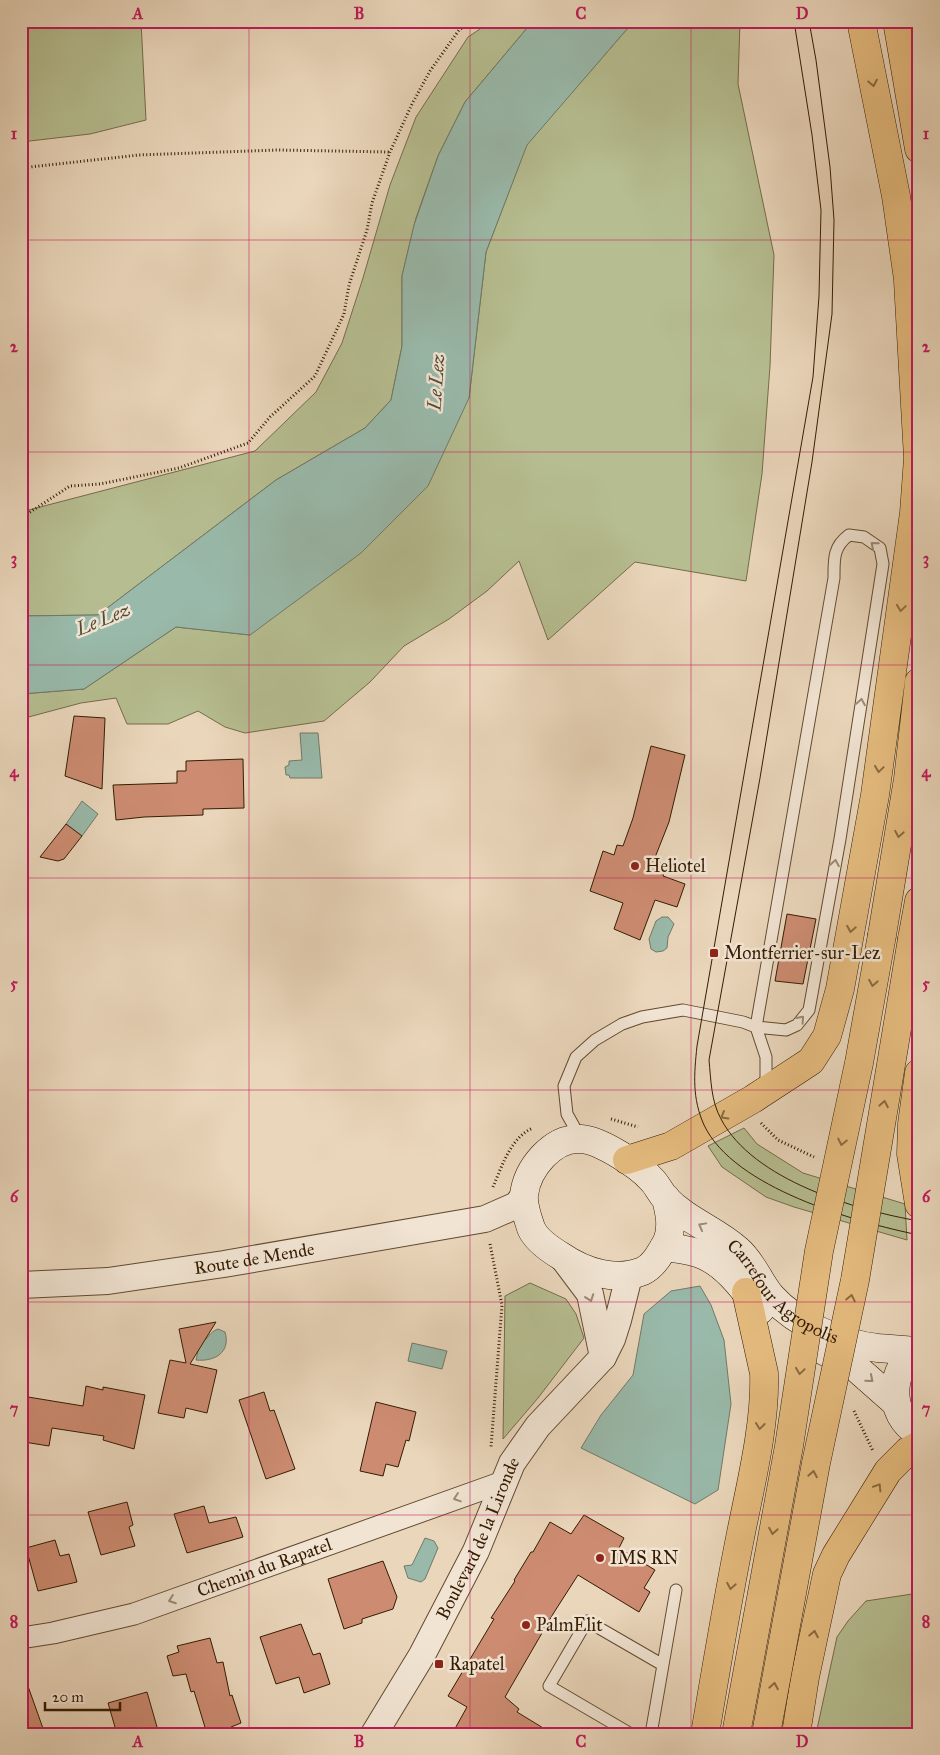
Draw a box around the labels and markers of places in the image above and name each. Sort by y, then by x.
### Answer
place label: Heliotel [645,855,706,877]
marker: Heliotel [629,860,641,872]
place label: Montferrier-sur-Lez [724,942,880,964]
marker: Montferrier-sur-Lez [708,947,720,959]
place label: IMS RN [610,1547,678,1569]
marker: IMS RN [594,1552,606,1564]
place label: PalmElit [536,1614,603,1636]
marker: PalmElit [520,1619,532,1631]
place label: Rapatel [449,1653,505,1675]
marker: Rapatel [433,1658,445,1670]

